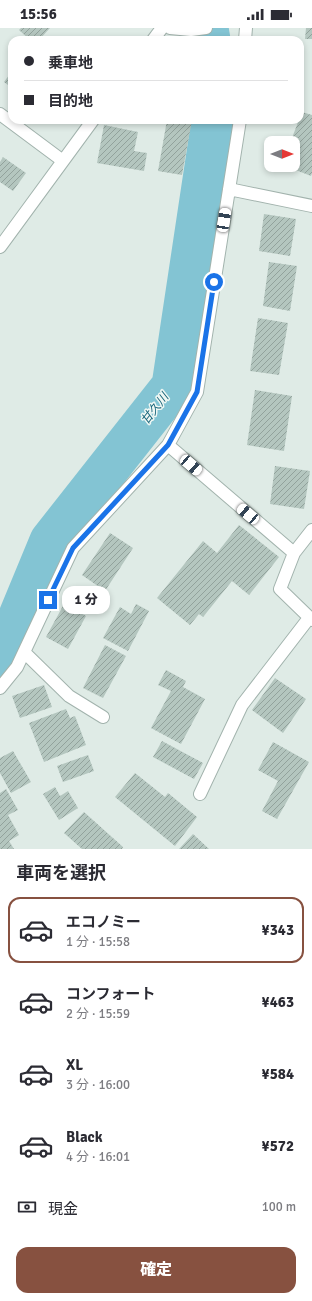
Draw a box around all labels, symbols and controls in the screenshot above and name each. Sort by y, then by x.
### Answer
text: 15:56 [20,5,57,23]
text: 乗車地 [48,54,93,72]
text: 目的地 [48,92,93,110]
north arrow [264,136,300,172]
map controls [264,136,300,172]
car [216,207,232,233]
route start [205,273,223,291]
water label: 甘久川 [138,389,173,428]
car [178,453,204,477]
car [235,502,261,526]
callout: 1 分 [62,586,110,614]
route end [39,591,57,609]
text: 1 分 [75,592,97,608]
text: 車両を選択 [16,862,106,884]
icon: car [18,912,54,948]
text: エコノミー [66,913,141,931]
text: ¥343 [262,921,294,939]
text: 1 分 · 15:58 [66,934,130,950]
icon: car [18,984,54,1020]
text: コンフォート [66,985,156,1003]
text: ¥463 [262,993,294,1011]
text: 2 分 · 15:59 [66,1006,130,1022]
icon: car [18,1056,54,1092]
text: XL [66,1056,83,1074]
text: ¥584 [262,1065,294,1083]
text: 3 分 · 16:00 [66,1077,130,1093]
icon: car [18,1128,54,1164]
text: Black [66,1128,103,1146]
text: ¥572 [262,1137,294,1155]
text: 4 分 · 16:01 [66,1149,130,1165]
icon: cash [16,1196,38,1218]
text: 100 m [262,1199,296,1215]
text: 現金 [48,1200,78,1218]
button: 確定 [16,1247,296,1293]

